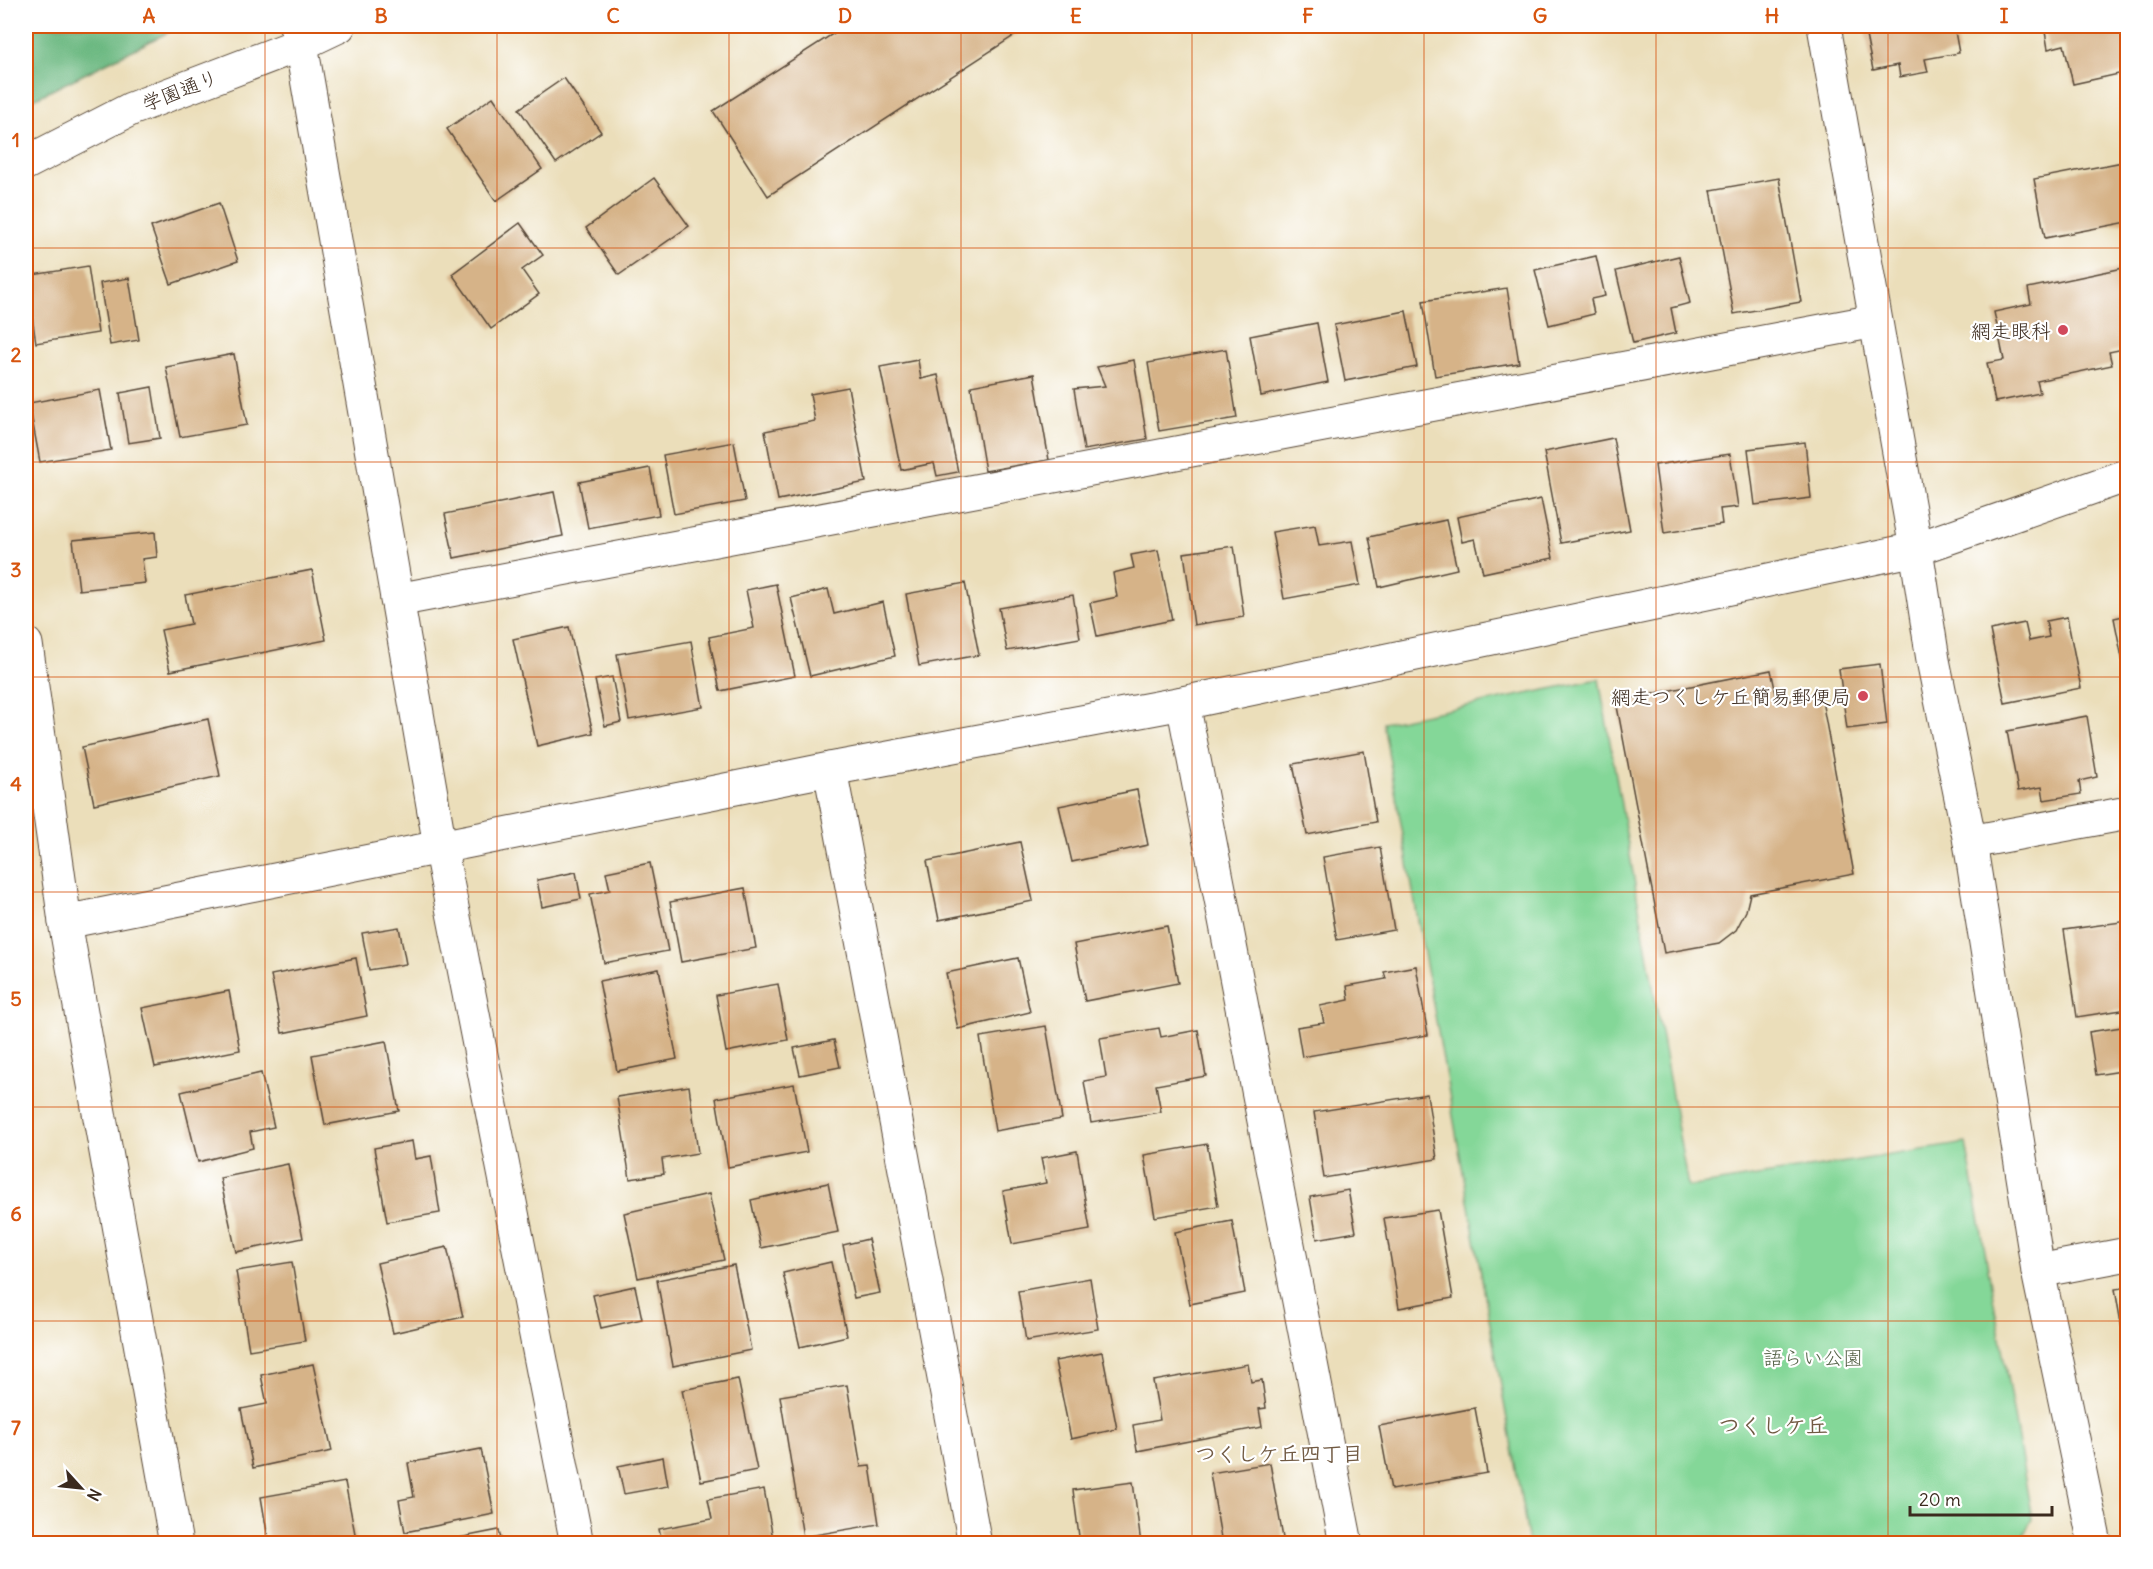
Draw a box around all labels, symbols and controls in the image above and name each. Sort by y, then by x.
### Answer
text: A [143,3,156,28]
text: B [374,3,388,28]
text: C [606,3,620,28]
text: D [838,3,852,28]
text: E [1070,3,1082,28]
text: F [1302,3,1314,28]
text: G [1533,3,1547,28]
text: H [1765,3,1779,28]
text: I [2000,3,2009,28]
street label: 学園通り [138,64,222,116]
text: 1 [12,127,20,152]
place label: 網走眼科 [1971,318,2051,343]
marker: 網走眼科 [2056,323,2070,337]
text: 2 [11,342,22,367]
text: 3 [10,557,22,582]
place label: 網走つくしケ丘簡易郵便局 [1611,684,1851,709]
marker: 網走つくしケ丘簡易郵便局 [1856,689,1870,703]
text: 4 [10,771,22,796]
text: 5 [10,986,22,1011]
text: 6 [10,1201,22,1226]
park label: 語らい公園 [1763,1345,1863,1370]
district label: つくしケ丘 [1718,1411,1828,1439]
text: 7 [11,1415,21,1440]
district label: つくしケ丘四丁目 [1195,1440,1363,1467]
north arrow [51,1458,111,1518]
scale bar [1910,1479,2052,1517]
text: N [83,1485,106,1504]
text: 20 m [1919,1488,1961,1511]

